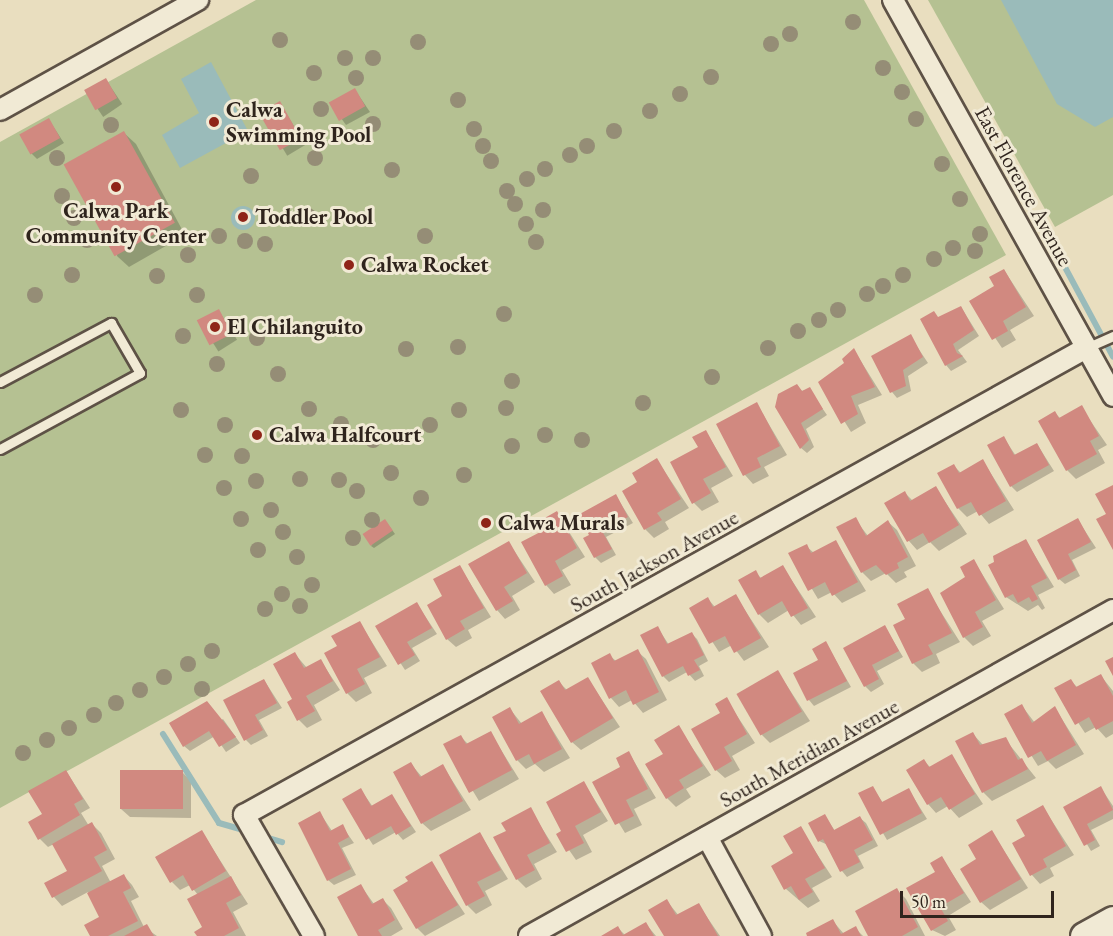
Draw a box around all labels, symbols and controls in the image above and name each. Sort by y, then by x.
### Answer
place label: Calwa Swimming Pool [226,96,371,148]
street label: East Florence Avenue [969,101,1079,271]
marker: Calwa Swimming Pool [207,115,221,129]
marker: Calwa Park Community Center [109,180,123,194]
place label: Calwa Park Community Center [26,197,206,248]
place label: Toddler Pool [255,204,373,230]
marker: Toddler Pool [236,210,250,224]
place label: Calwa Rocket [361,252,488,278]
marker: Calwa Rocket [342,258,356,272]
place label: El Chilanguito [227,314,363,340]
marker: El Chilanguito [208,320,222,334]
place label: Calwa Halfcourt [269,422,421,448]
marker: Calwa Halfcourt [250,428,264,442]
street label: South Jackson Avenue [565,504,743,618]
place label: Calwa Murals [498,510,624,536]
marker: Calwa Murals [479,516,493,530]
street label: South Meridian Avenue [715,693,903,813]
scale bar [903,879,1058,917]
text: 50 m [911,890,946,913]

